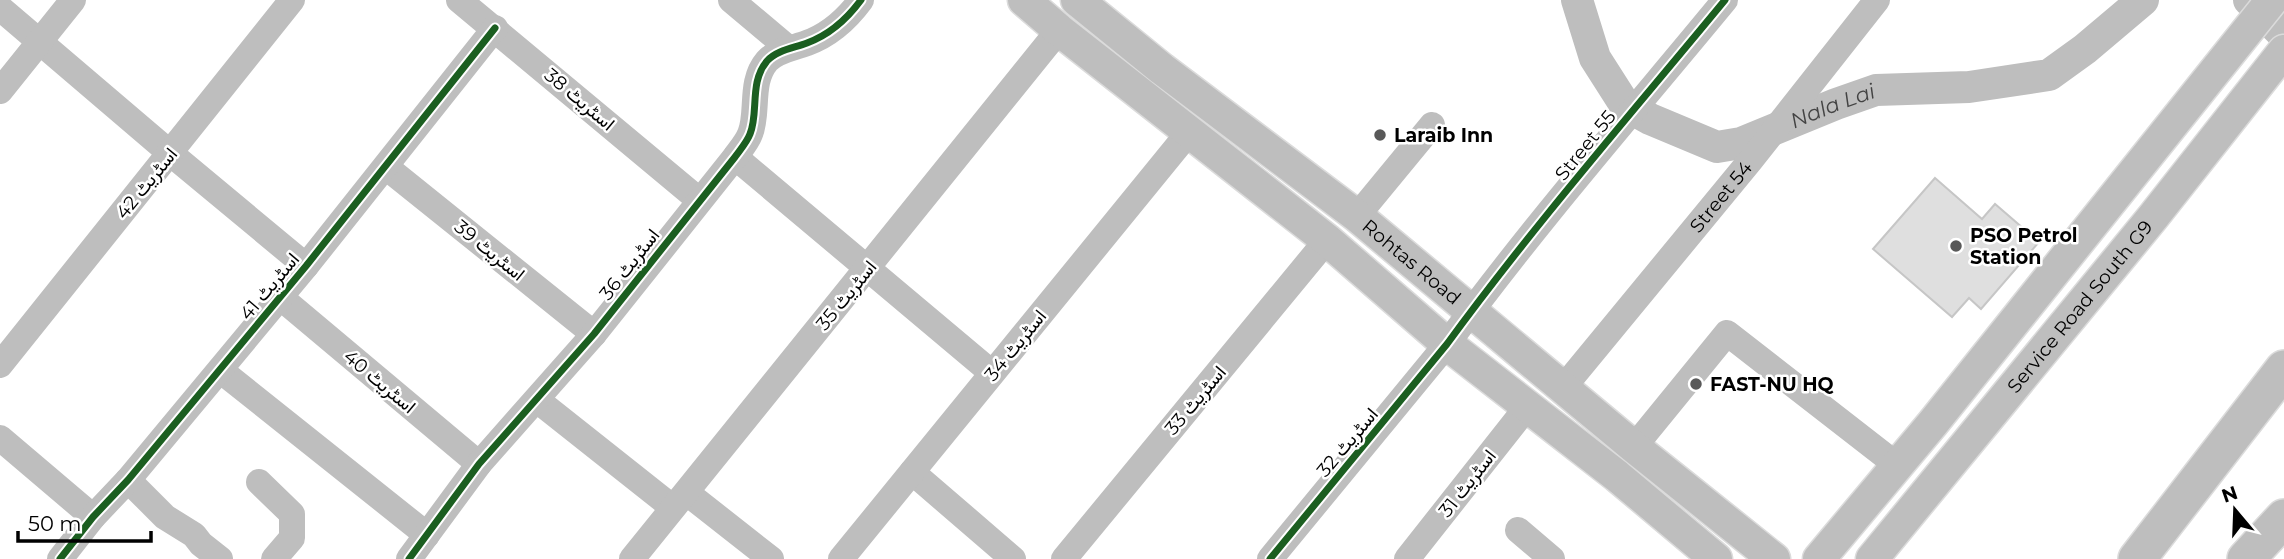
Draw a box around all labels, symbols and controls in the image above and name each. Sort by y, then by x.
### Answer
street label: اسٹریٹ 38 [540,63,619,135]
water label: Nala Lai [1786,78,1879,133]
street label: Street 55 [1550,105,1621,185]
place label: Laraib Inn [1394,124,1493,147]
marker: Laraib Inn [1372,127,1388,143]
street label: اسٹریٹ 42 [111,143,182,224]
street label: Street 54 [1685,156,1758,237]
street label: Rohtas Road [1358,214,1465,310]
street label: اسٹریٹ 39 [450,215,530,286]
street label: Service Road South G9 [2002,216,2158,398]
street label: اسٹریٹ 36 [594,224,664,304]
place label: PSO Petrol Station [1970,224,2078,269]
marker: PSO Petrol Station [1948,238,1964,254]
street label: اسٹریٹ 41 [235,248,304,325]
street label: اسٹریٹ 35 [811,256,881,335]
street label: اسٹریٹ 34 [980,305,1051,386]
street label: اسٹریٹ 40 [339,345,420,418]
street label: اسٹریٹ 33 [1160,361,1231,440]
place label: FAST-NU HQ [1710,373,1834,396]
marker: FAST-NU HQ [1688,376,1704,392]
street label: اسٹریٹ 32 [1312,403,1383,482]
street label: اسٹریٹ 31 [1434,445,1501,522]
north arrow [2200,475,2270,545]
text: N [2219,481,2241,508]
scale bar [18,500,150,544]
text: 50 m [28,511,82,536]

